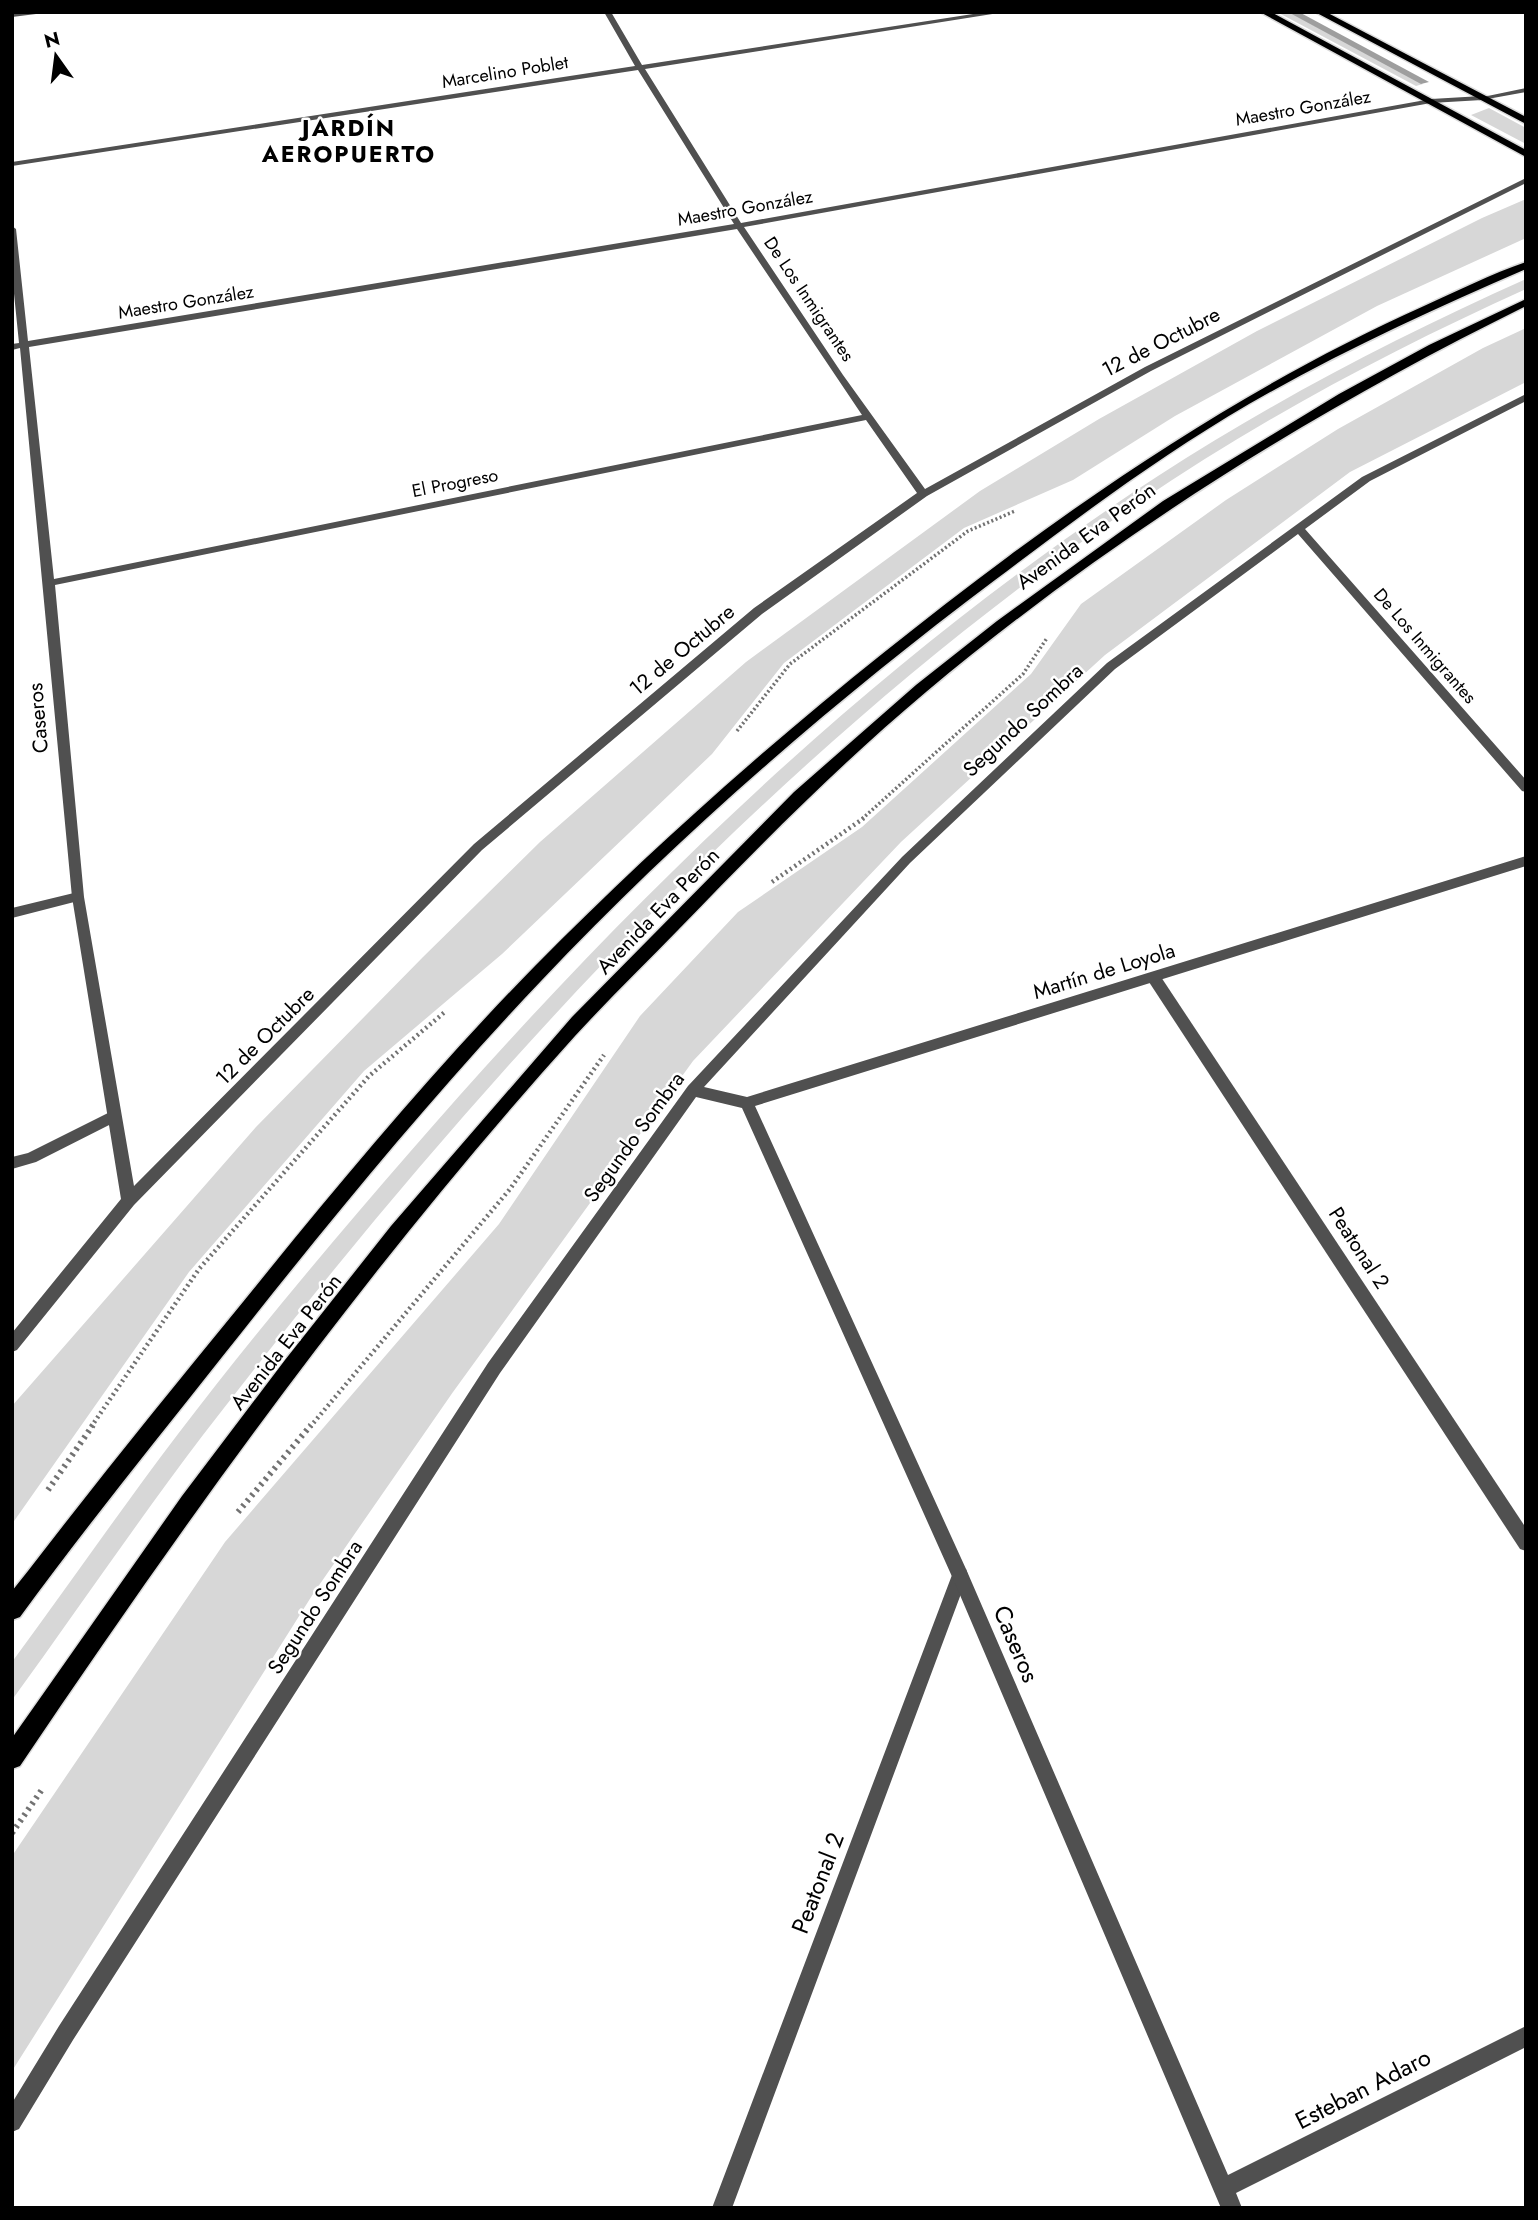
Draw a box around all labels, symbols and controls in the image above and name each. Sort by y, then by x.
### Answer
north arrow [21,21,91,91]
text: N [41,25,63,55]
street label: Marcelino Poblet [440,49,571,95]
street label: Maestro González [1233,83,1373,133]
district label: JARDÍN AEROPUERTO [261,111,436,171]
street label: Maestro González [675,183,815,233]
street label: De Los Inmigrantes [758,231,860,367]
street label: Maestro González [116,278,256,326]
street label: 12 de Octubre [1097,299,1226,385]
street label: El Progreso [410,462,500,504]
street label: Avenida Eva Perón [1010,475,1162,597]
street label: De Los Inmigrantes [1367,583,1483,709]
street label: 12 de Octubre [623,597,741,703]
street label: Segundo Sombra [956,656,1090,784]
street label: Caseros [20,682,56,754]
street label: Avenida Eva Perón [590,841,726,981]
street label: Martín de Loyola [1029,935,1179,1007]
street label: 12 de Octubre [209,980,321,1092]
street label: Segundo Sombra [576,1066,692,1208]
street label: Peatonal 2 [1321,1201,1397,1295]
street label: Avenida Eva Perón [223,1267,349,1417]
street label: Segundo Sombra [260,1534,370,1680]
street label: Caseros [985,1600,1048,1688]
street label: Peatonal 2 [782,1827,853,1938]
street label: Esteban Adaro [1289,2039,1437,2138]

